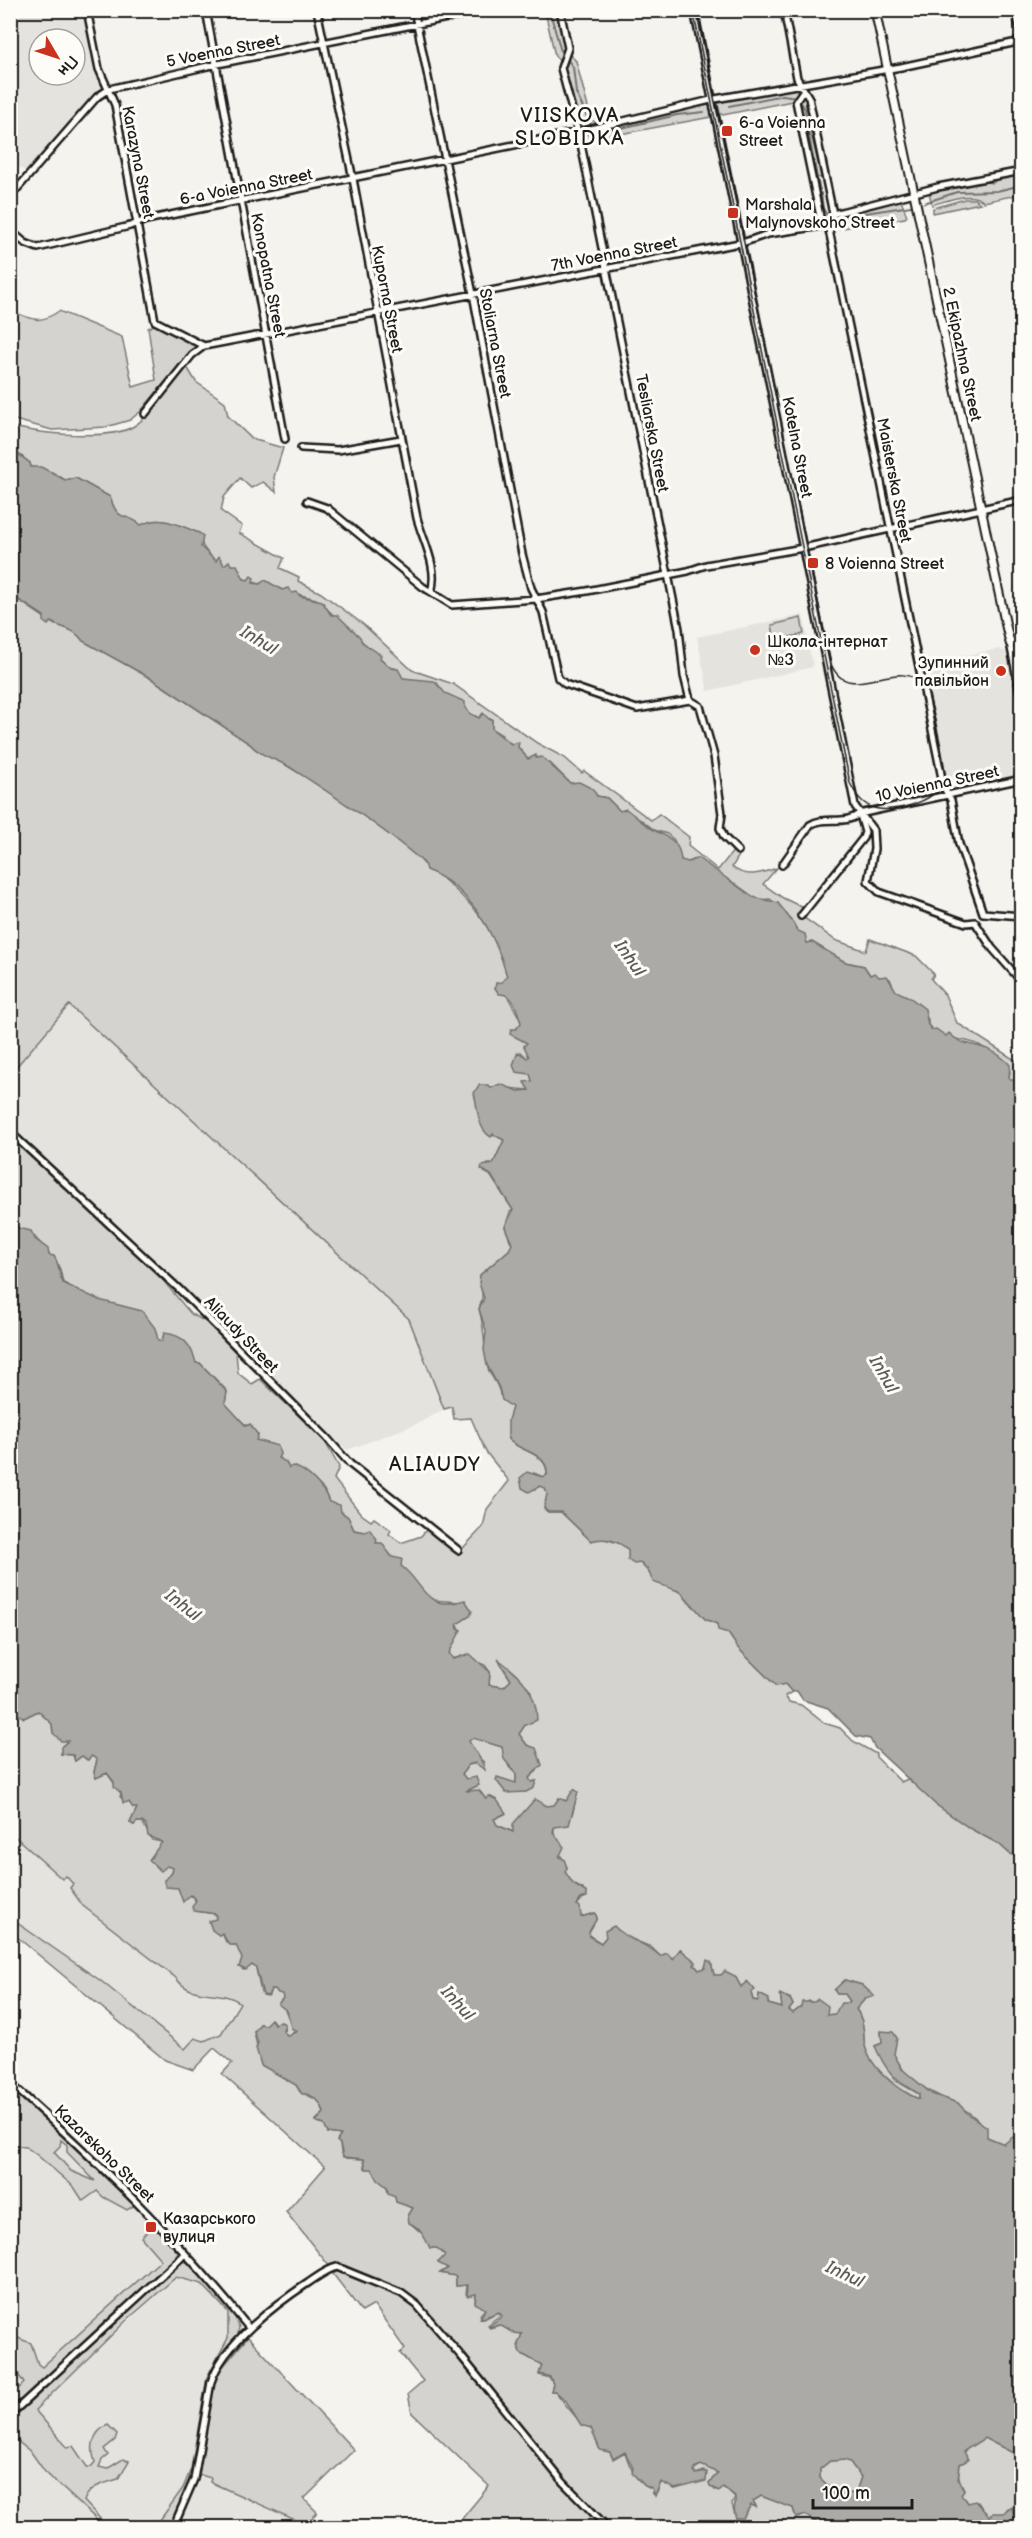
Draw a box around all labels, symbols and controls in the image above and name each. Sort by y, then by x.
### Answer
north arrow [27,27,87,87]
street label: 5 Voenna Street [165,31,282,72]
text: Пн [53,51,82,80]
street label: Karazyna Street [117,104,158,220]
district label: VIISKOVA SLOBIDKA [515,104,625,151]
place label: 6-a Voienna Street [739,114,826,151]
marker: 6-a Voienna Street [720,124,734,138]
street label: 6-a Voienna Street [178,165,314,210]
place label: Marshala Malynovskoho Street [745,196,895,233]
marker: Marshala Malynovskoho Street [726,206,740,220]
street label: Konopatna Street [246,211,289,339]
street label: 7th Voenna Street [550,233,679,276]
street label: Kuporna Street [367,244,406,355]
street label: 2 Ekipazhna Street [938,285,985,423]
street label: Stoliarna Street [475,287,514,400]
street label: Tesliarska Street [631,373,672,494]
street label: Kotelna Street [777,395,816,500]
street label: Maisterska Street [872,416,915,544]
place label: 8 Voienna Street [825,555,944,574]
marker: 8 Voienna Street [806,556,820,570]
water label: Inhul [236,621,282,660]
place label: Школа-інтернат №3 [767,633,888,670]
marker: Школа-інтернат №3 [748,643,762,657]
place label: Зупинний павільйон [914,654,989,691]
marker: Зупинний павільйон [994,664,1008,678]
street label: 10 Voienna Street [874,762,1001,807]
water label: Inhul [609,935,650,981]
street label: Aliaudy Street [200,1293,282,1377]
water label: Inhul [864,1351,903,1397]
district label: ALIAUDY [389,1453,481,1477]
water label: Inhul [160,1584,205,1626]
water label: Inhul [436,1981,479,2026]
street label: Kazarskoho Street [50,2101,158,2207]
place label: Казарського вулиця [163,2210,256,2247]
marker: Казарського вулиця [144,2220,158,2234]
water label: Inhul [822,2256,868,2293]
scale bar [813,2472,912,2510]
text: 100 m [822,2483,870,2504]

